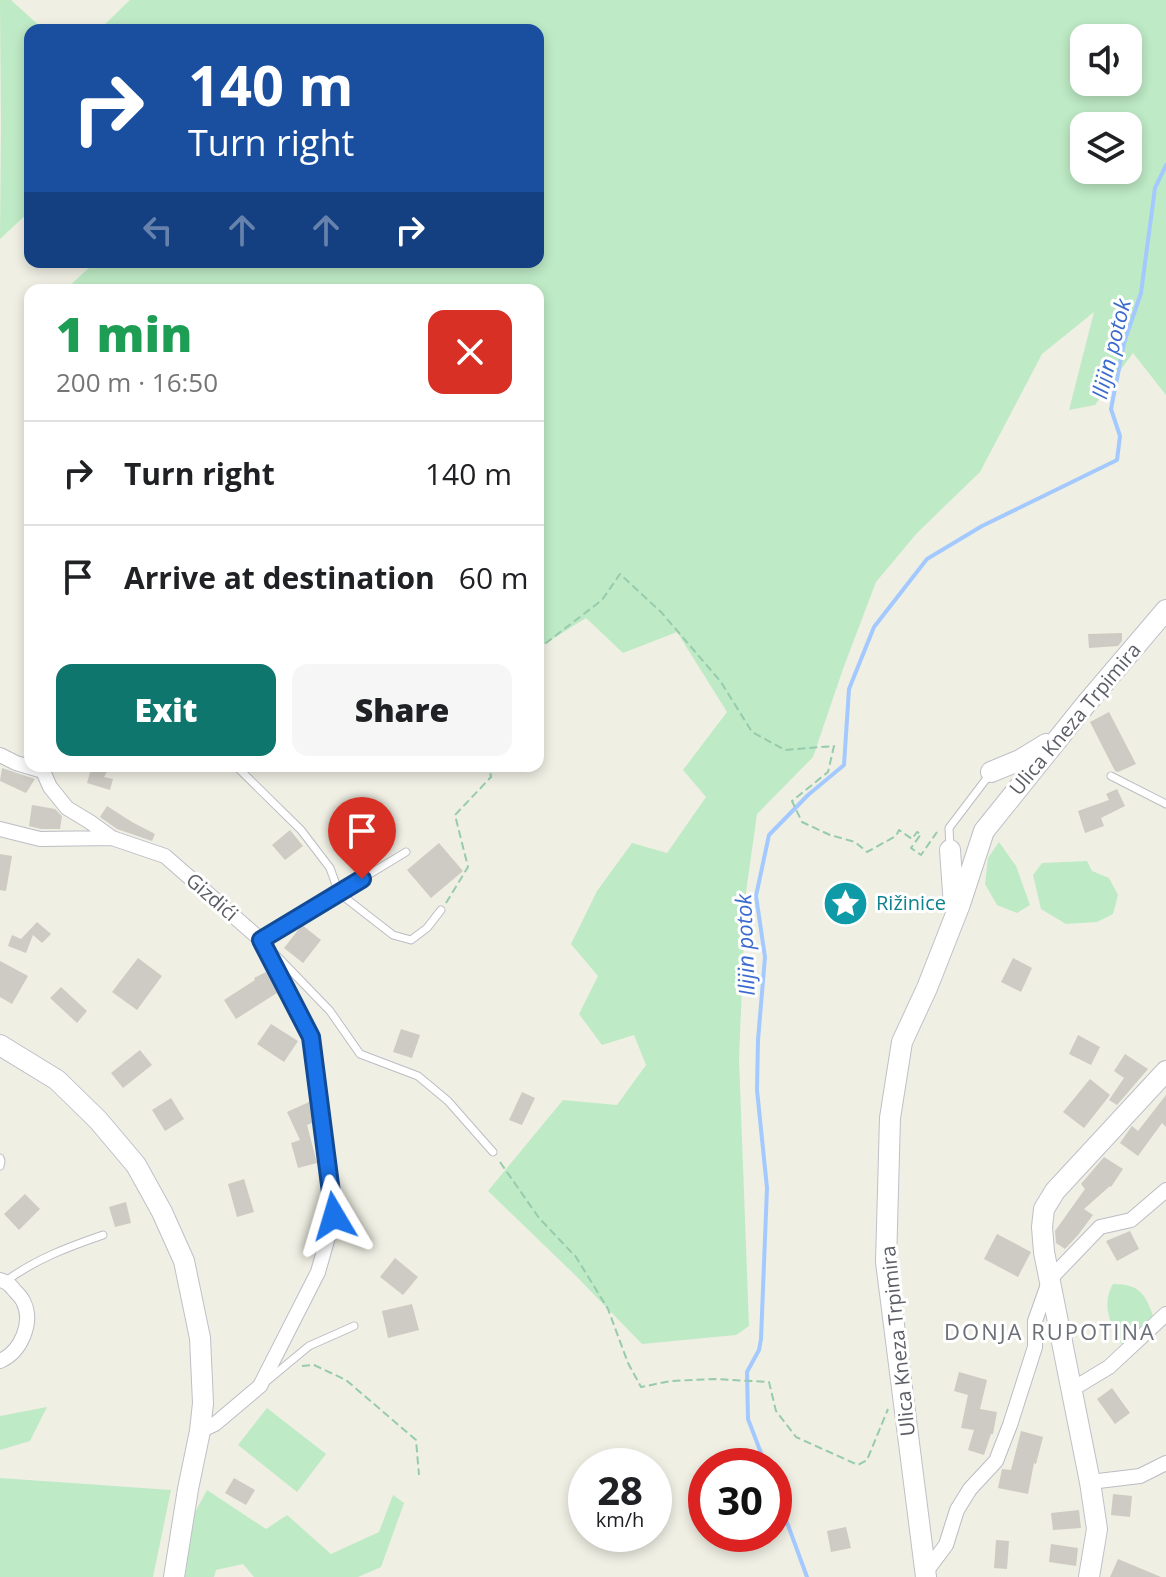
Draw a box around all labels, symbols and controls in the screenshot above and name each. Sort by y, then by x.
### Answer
map controls [1070,24,1142,184]
button: sound [1070,24,1142,96]
text: 140 m [188,46,354,122]
icon: right [56,56,160,160]
button: layers [1070,112,1142,184]
text: Turn right [188,118,354,167]
icon: left [136,208,180,252]
icon: ahead [220,208,264,252]
icon: ahead [304,208,348,252]
icon: right [388,208,432,252]
water label: Ilijin potok [1083,294,1137,402]
text: 1 min [56,301,192,366]
button: close [428,310,512,394]
text: 200 m · 16:50 [56,364,218,400]
icon: right [56,451,100,495]
text: Turn right [124,453,275,494]
text: 140 m [425,453,512,494]
icon: arrive [56,555,100,599]
text: Arrive at destination [124,557,435,598]
text: 60 m [459,557,529,598]
street label: Ulica Kneza Trpimira [1003,637,1146,801]
button: Exit [56,664,276,756]
button: Share [292,664,512,756]
pin [328,797,396,879]
icon: arrive [340,809,384,853]
street label: Gizdići [180,866,244,927]
place icon: Rižinice [821,879,869,927]
place label: Rižinice [876,889,946,916]
water label: Ilijin potok [727,892,761,997]
position arrow [292,1174,376,1258]
street label: Ulica Kneza Trpimira [874,1245,921,1438]
district label: DONJA RUPOTINA [944,1316,1156,1346]
speed limit sign: 30 [688,1448,792,1552]
text: 28 [597,1462,643,1517]
text: km/h [596,1506,644,1533]

